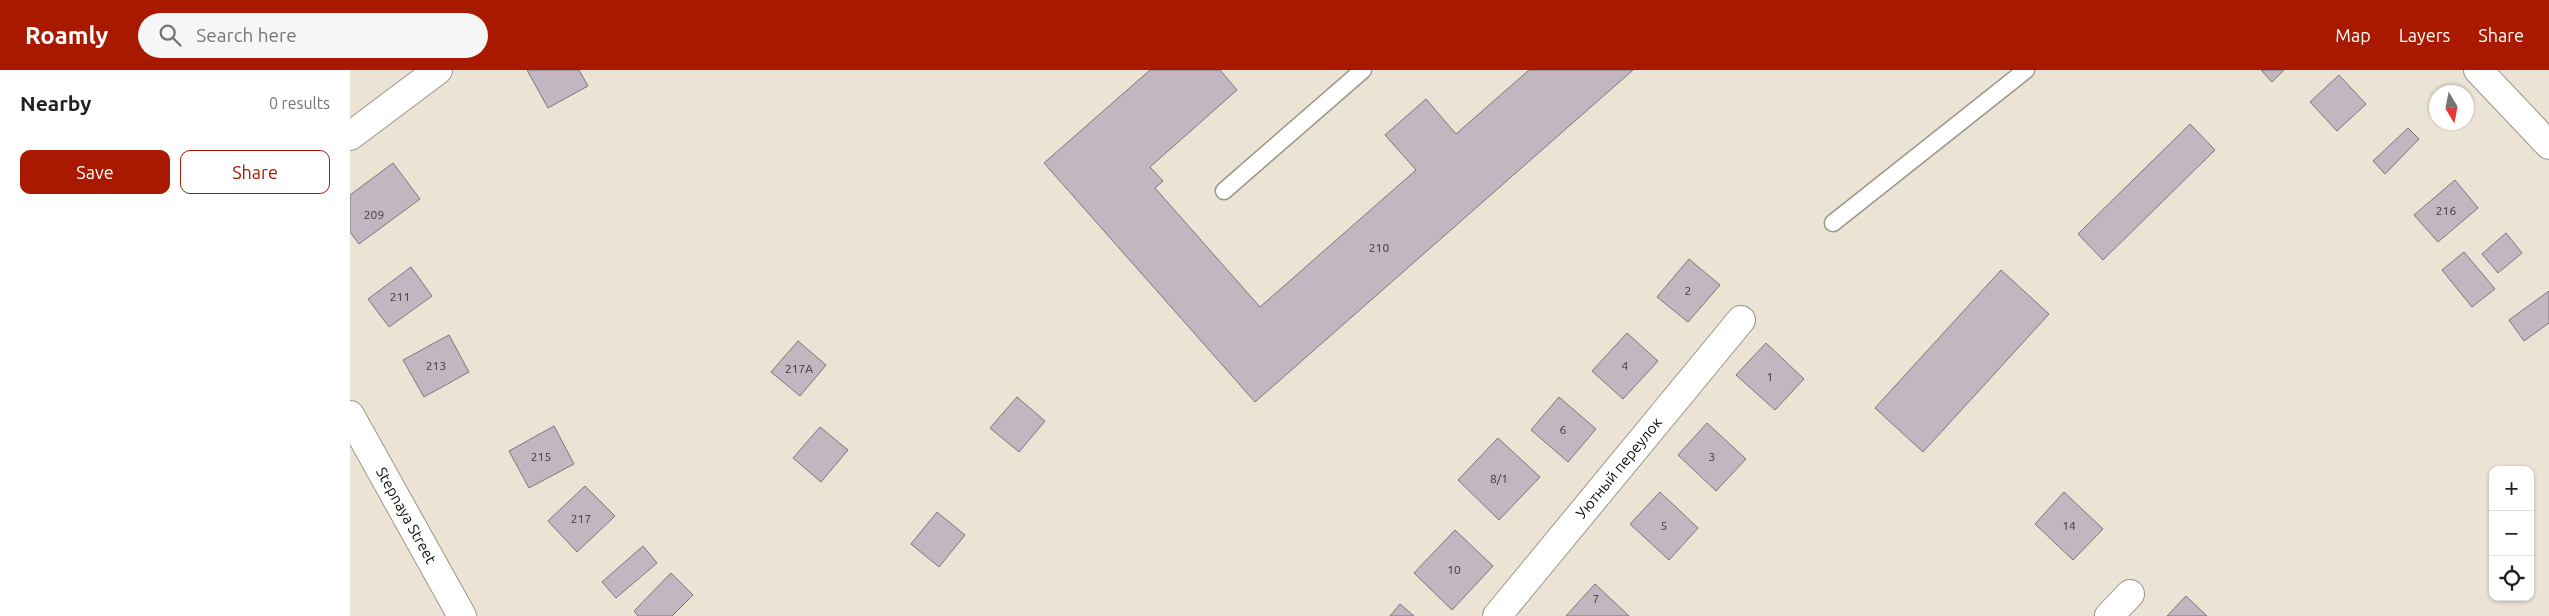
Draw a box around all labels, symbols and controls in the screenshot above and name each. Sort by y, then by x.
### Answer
search box [138,13,488,58]
icon: search [156,21,184,49]
text: Roamly [25,22,108,49]
text: Search here [196,24,297,46]
text: Map [2335,25,2371,45]
text: Layers [2399,25,2450,45]
text: Share [2478,25,2524,45]
north arrow [2429,85,2474,130]
text: Nearby [20,91,91,115]
text: 0 results [269,94,330,112]
button: Save [20,150,170,194]
button: Share [180,150,330,194]
house number: 216 [2436,204,2456,217]
house number: 209 [364,208,384,221]
house number: 210 [1369,241,1389,254]
house number: 2 [1685,284,1691,297]
house number: 211 [390,290,410,303]
house number: 213 [426,359,446,372]
house number: 4 [1622,359,1629,372]
house number: 217А [785,362,813,375]
house number: 1 [1767,370,1773,383]
street label: Уютный переулок [1572,414,1665,521]
house number: 6 [1560,423,1567,436]
house number: 215 [531,450,551,463]
house number: 3 [1709,450,1715,463]
street label: Stepnaya Street [373,464,440,566]
map controls [2489,466,2534,601]
button: + [2489,466,2534,511]
house number: 8/1 [1490,472,1508,485]
button: − [2489,511,2534,556]
house number: 217 [571,512,591,525]
house number: 5 [1661,519,1667,532]
house number: 14 [2062,519,2076,532]
button: locate [2489,556,2534,601]
house number: 10 [1447,563,1461,576]
house number: 7 [1593,592,1599,605]

